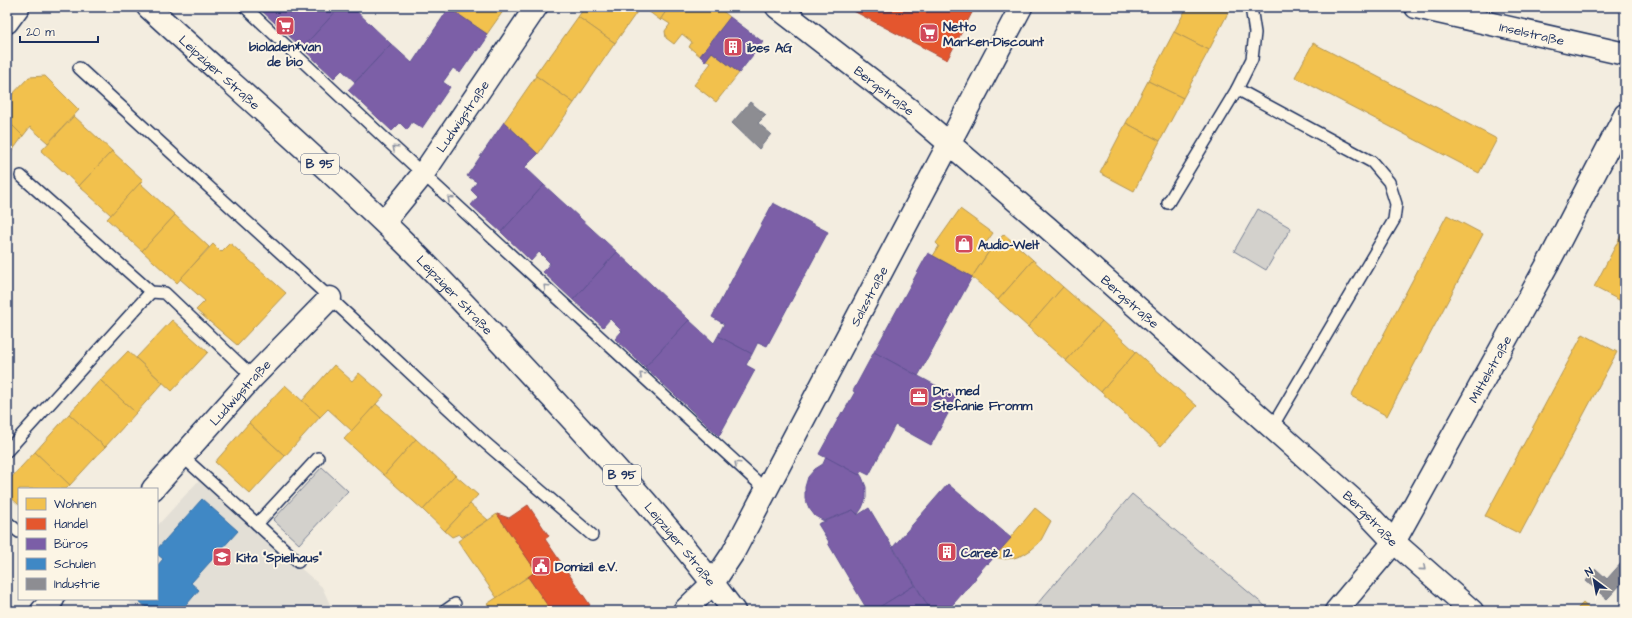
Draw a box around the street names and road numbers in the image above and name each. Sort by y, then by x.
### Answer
street label: Inselstraße [1498,18,1566,50]
street label: Leipziger Straße [175,31,264,114]
street label: Bergstraße [850,62,918,120]
street label: Ludwigstraße [432,77,494,156]
road number: B 95 [301,154,339,174]
street label: Leipziger Straße [412,252,497,339]
street label: Salzstraße [846,263,893,330]
street label: Bergstraße [1097,271,1163,333]
street label: Mittelstraße [1465,332,1516,406]
street label: Ludwigstraße [206,356,275,430]
road number: B 95 [603,465,641,485]
street label: Bergstraße [1339,487,1402,551]
street label: Leipziger Straße [640,499,720,590]

